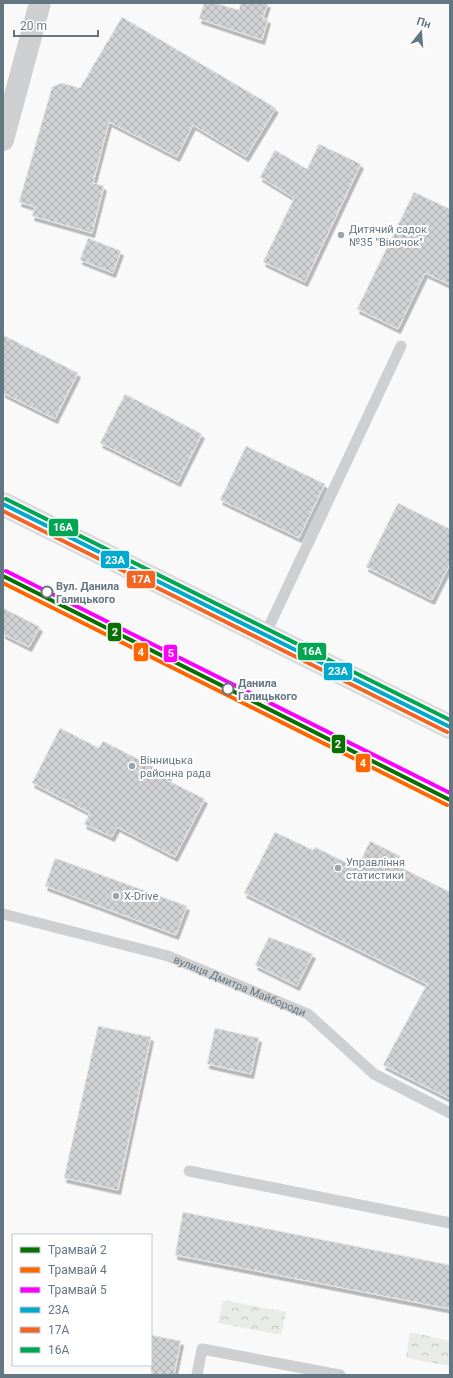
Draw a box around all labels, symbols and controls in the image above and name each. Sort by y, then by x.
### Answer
scale bar [14,12,98,38]
north arrow [401,12,441,52]
text: Пн [415,15,432,31]
text: 20 m [20,19,47,33]
place label: Дитячий садок №35 "Віночок" [349,223,427,249]
marker: Дитячий садок №35 "Віночок" [336,230,346,240]
line badge: 16А [48,518,79,537]
text: 16А [53,521,74,534]
line badge: 23А [100,550,130,569]
text: 23А [105,554,126,567]
line badge: 17А [126,570,156,589]
text: 17А [131,573,152,586]
place label: Вул. Данила Галицького [56,580,119,606]
marker: Вул. Данила Галицького [40,585,54,599]
line badge: 2 [107,622,122,642]
text: 2 [112,626,118,639]
line badge: 4 [133,642,149,662]
line badge: 16А [297,642,327,661]
line badge: 5 [163,644,178,663]
text: 16А [302,645,323,658]
text: 4 [138,646,145,659]
text: 5 [168,647,174,660]
line badge: 23А [323,662,353,681]
text: 23А [328,665,349,678]
place label: Данила Галицького [238,677,297,703]
marker: Данила Галицького [221,682,235,696]
line badge: 2 [331,734,346,754]
text: 2 [335,738,341,751]
line badge: 4 [355,753,371,773]
place label: Вінницька районна рада [140,754,211,780]
text: 4 [360,757,367,770]
marker: Вінницька районна рада [127,761,137,771]
place label: Управління статистики [346,856,405,882]
marker: Управління статистики [333,863,343,873]
place label: X-Drive [124,890,159,903]
marker: X-Drive [111,891,121,901]
street label: вулиця Дмитра Майбороди [172,953,308,1019]
legend [12,1234,152,1366]
text: Трамвай 2 [48,1243,107,1257]
text: Трамвай 4 [48,1263,107,1277]
text: Трамвай 5 [48,1283,107,1297]
text: 23А [48,1303,69,1317]
text: 17А [48,1323,69,1337]
text: 16А [48,1343,69,1357]

